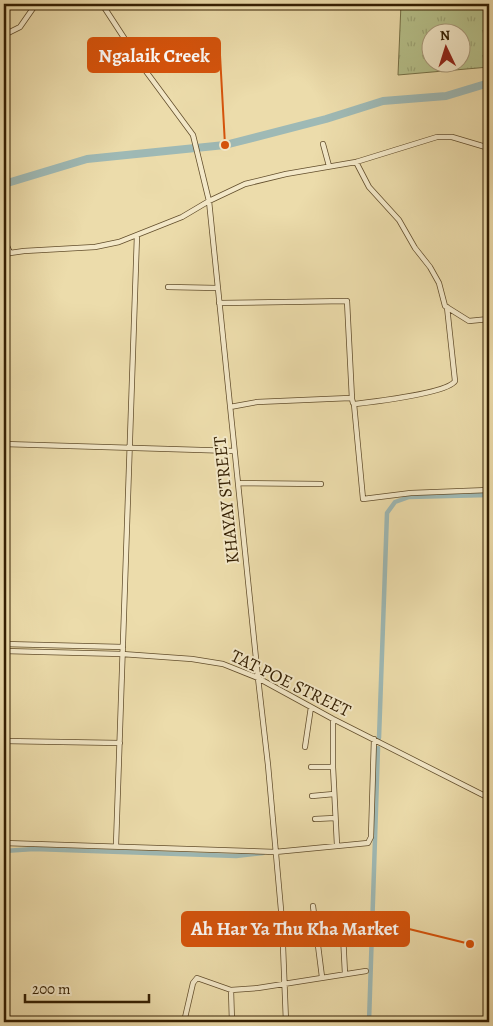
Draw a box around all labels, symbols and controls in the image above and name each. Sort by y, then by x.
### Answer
north arrow [420,22,470,72]
text: N [439,26,451,45]
callout: Ngalaik Creek [88,38,220,72]
text: Ngalaik Creek [98,43,210,69]
street label: KHAYAY STREET [207,435,245,565]
street label: TAT POE STREET [227,644,355,723]
callout: Ah Har Ya Thu Kha Market [182,912,409,946]
text: Ah Har Ya Thu Kha Market [190,916,400,942]
scale bar [25,971,149,1003]
text: 200 m [32,979,71,999]

